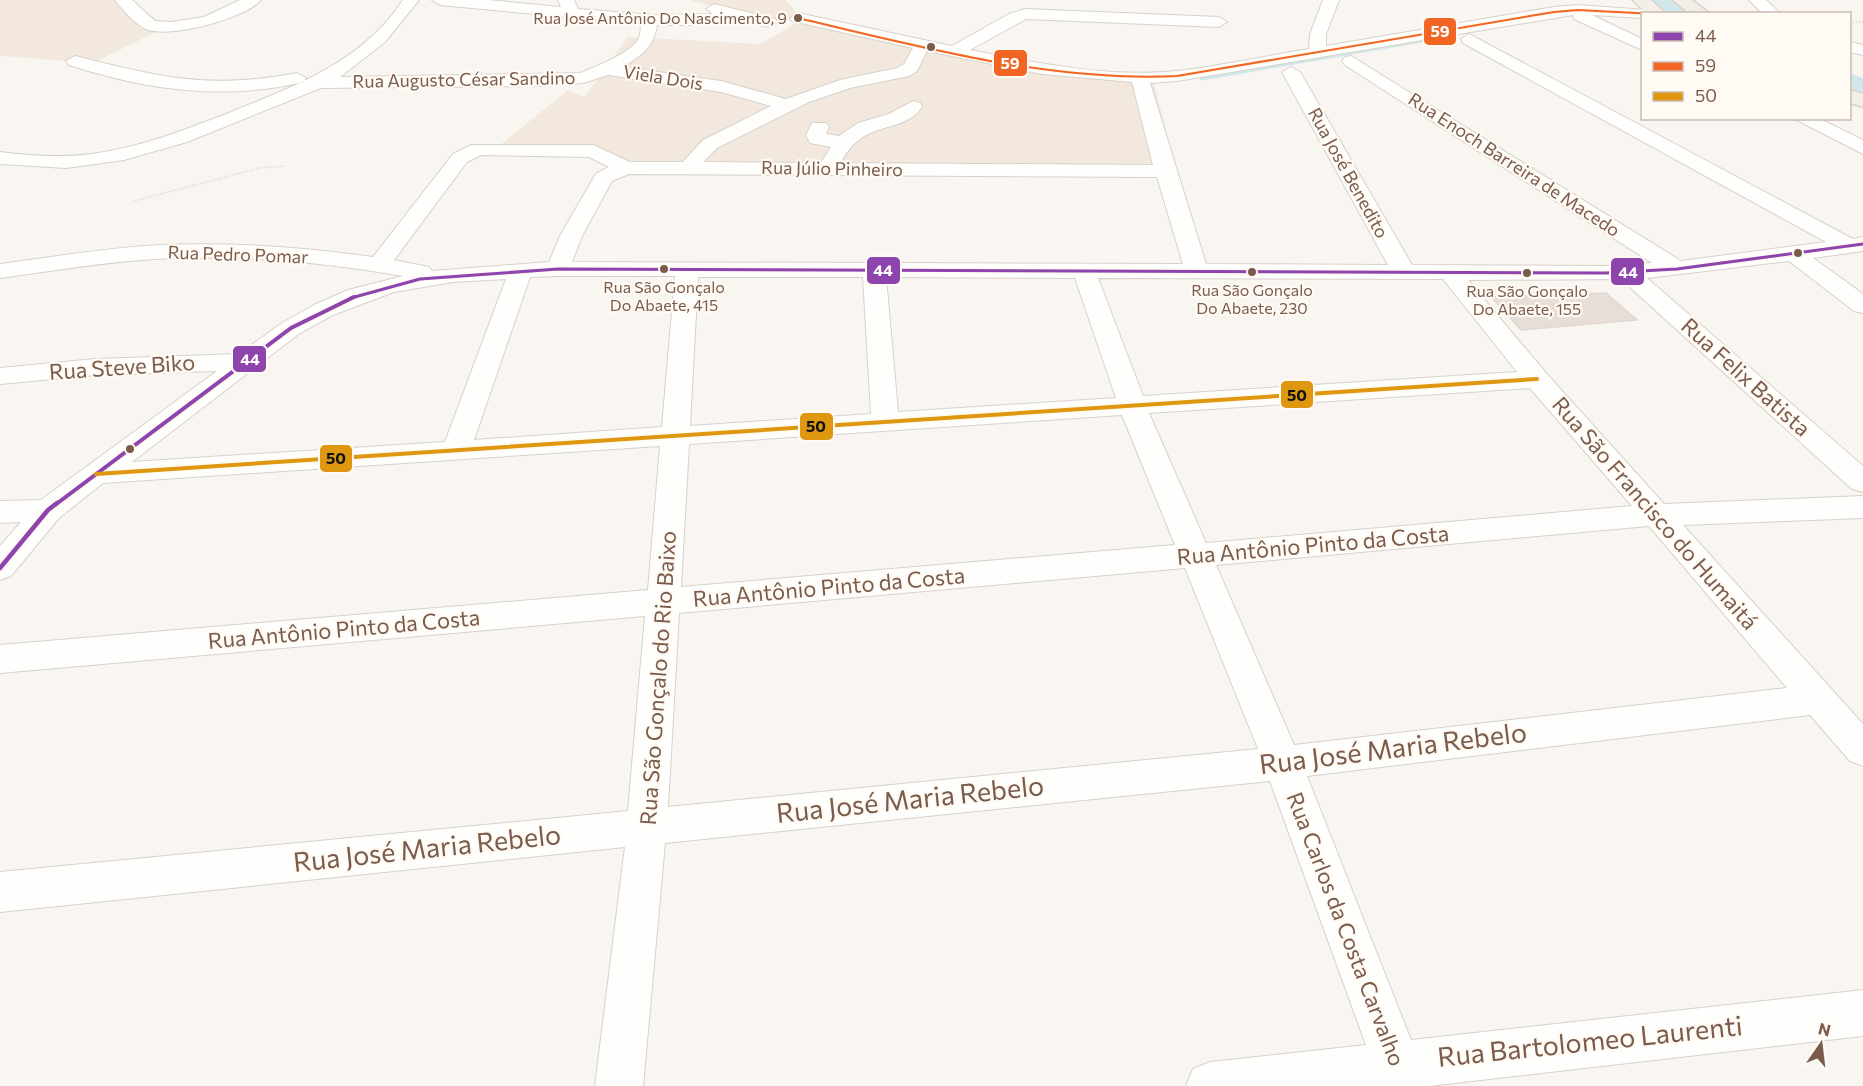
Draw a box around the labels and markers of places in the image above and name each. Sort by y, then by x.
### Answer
place label: Rua José Antônio Do Nascimento, 9 [533,8,787,27]
marker: Rua José Antônio Do Nascimento, 9 [792,12,804,24]
unlabelled marker [925,41,937,53]
unlabelled marker [1792,247,1804,259]
marker: Rua São Gonçalo Do Abaete, 415 [658,263,670,275]
marker: Rua São Gonçalo Do Abaete, 230 [1246,266,1258,278]
marker: Rua São Gonçalo Do Abaete, 155 [1521,267,1533,279]
place label: Rua São Gonçalo Do Abaete, 415 [603,277,725,314]
place label: Rua São Gonçalo Do Abaete, 230 [1191,280,1313,317]
place label: Rua São Gonçalo Do Abaete, 155 [1466,281,1588,318]
unlabelled marker [124,443,136,455]

